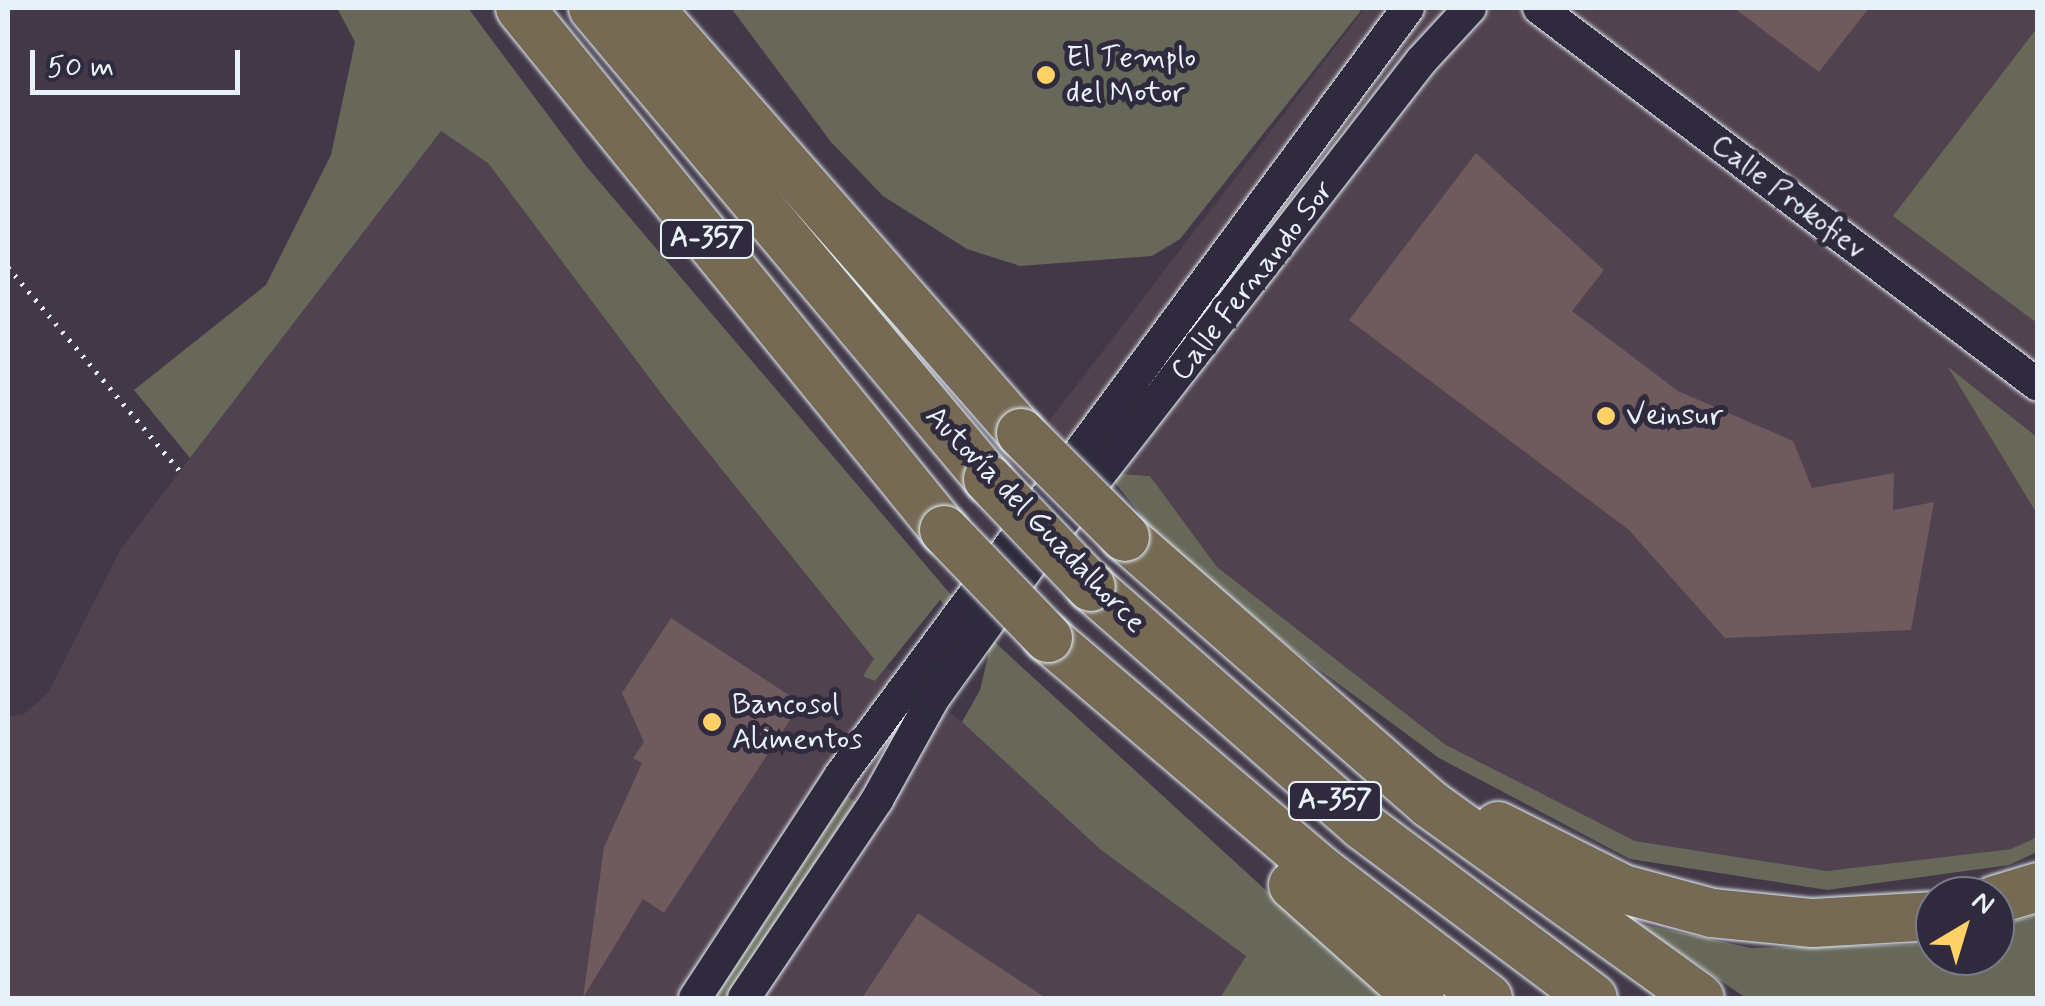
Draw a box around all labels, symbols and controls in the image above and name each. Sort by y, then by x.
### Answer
scale bar [35,30,245,92]
place label: El Templo del Motor [1066,40,1185,110]
text: 50 m [47,48,114,87]
marker: El Templo del Motor [1035,64,1057,86]
street label: Calle Prokofiev [1703,127,1873,267]
street label: Calle Fernando Sor [1164,174,1342,388]
road number: A-357 [660,216,754,262]
place label: Veinsur [1626,398,1723,434]
street label: Autovía del Guadalhorce [917,399,1153,641]
marker: Veinsur [1595,405,1617,427]
place label: Bancosol Alimentos [732,687,862,758]
marker: Bancosol Alimentos [701,711,723,733]
road number: A-357 [1288,778,1382,824]
north arrow [1915,876,2015,976]
text: N [1964,883,2001,924]

